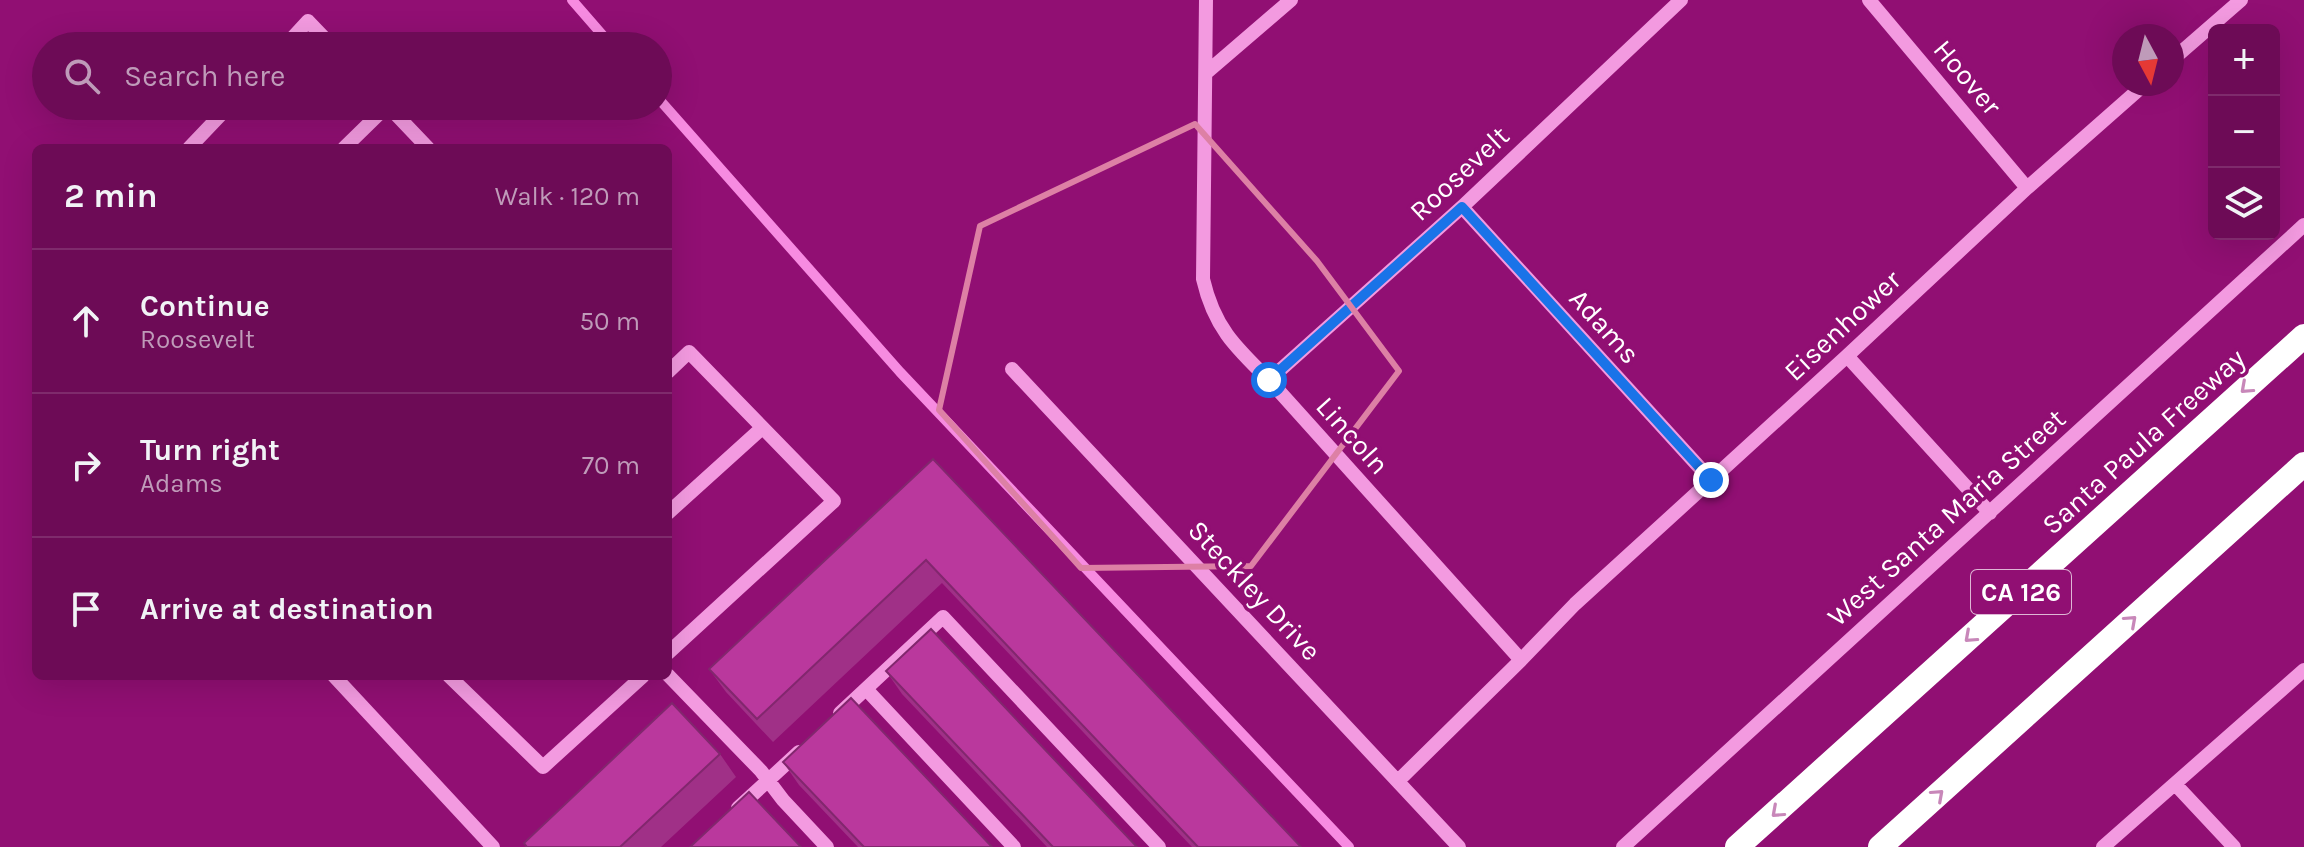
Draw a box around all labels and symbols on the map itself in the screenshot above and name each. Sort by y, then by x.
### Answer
north arrow [2112,24,2184,96]
street label: Hoover [1927,33,2009,122]
street label: Roosevelt [1403,119,1516,228]
street label: Eisenhower [1777,263,1908,388]
street label: Adams [1563,282,1647,370]
street label: Santa Paula Freeway [2035,341,2252,541]
route start [1251,362,1287,398]
one-way arrow [2241,379,2255,394]
street label: Lincoln [1309,390,1396,481]
street label: West Santa Maria Street [1821,402,2072,633]
route end [1693,462,1729,498]
street label: Steckley Drive [1181,514,1328,667]
road number: CA 126 [1971,570,2071,614]
one-way arrow [2121,616,2136,630]
one-way arrow [1964,628,1979,642]
one-way arrow [1928,790,1943,804]
one-way arrow [1771,802,1786,816]

